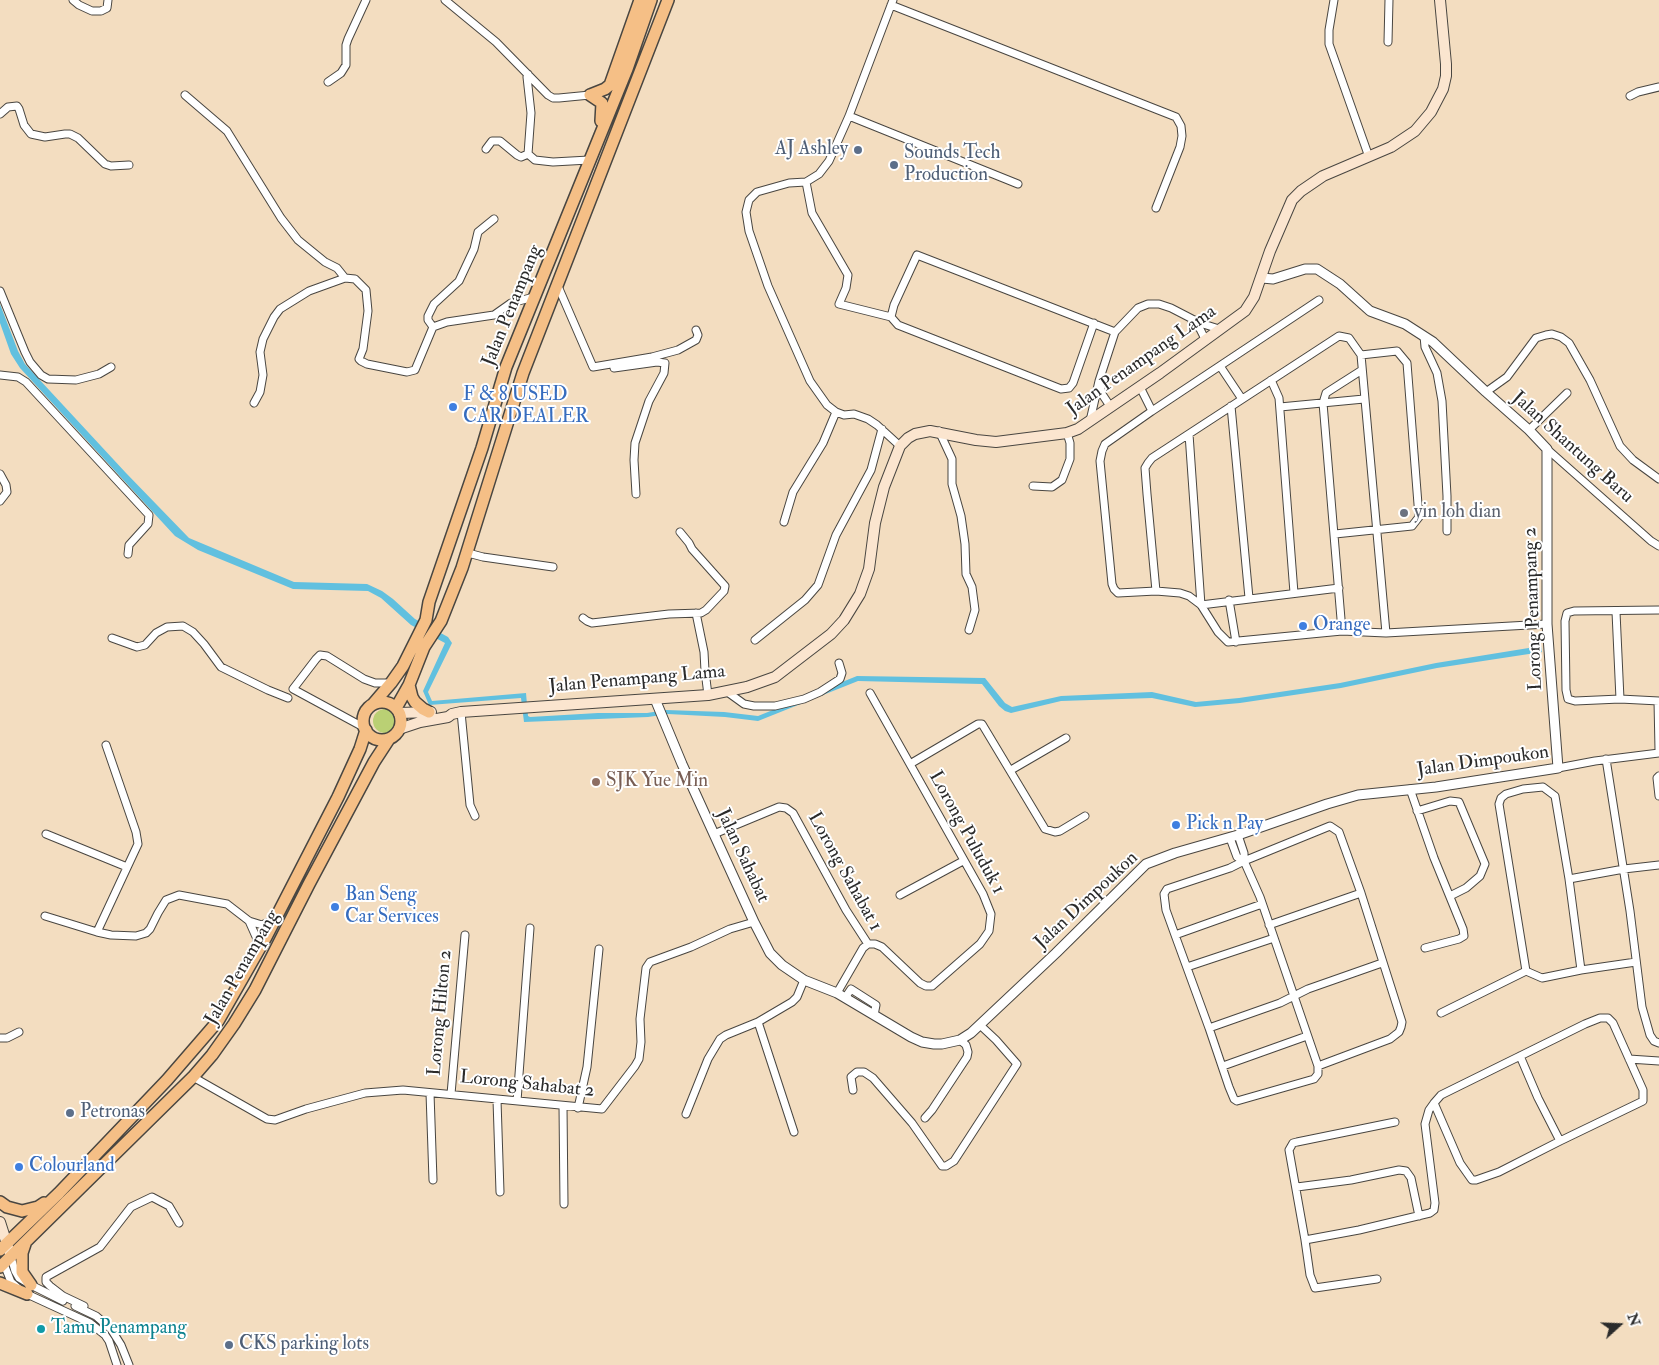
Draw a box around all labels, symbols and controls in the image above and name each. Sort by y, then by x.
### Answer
place label: AJ Ashley [775,139,848,161]
place label: Sounds Tech Production [904,143,1000,187]
marker: AJ Ashley [852,144,864,156]
marker: Sounds Tech Production [888,159,900,171]
street label: Jalan Penampang [478,242,548,370]
street label: Jalan Penampang Lama [1063,301,1221,421]
place label: F & 8 USED CAR DEALER [463,385,589,429]
street label: Jalan Shantung Baru [1506,387,1638,509]
marker: F & 8 USED CAR DEALER [447,401,459,413]
place label: yin loh dian [1414,502,1501,524]
marker: yin loh dian [1398,507,1410,519]
street label: Lorong Penampang 2 [1520,527,1548,691]
place label: Orange [1313,615,1370,637]
marker: Orange [1297,620,1309,632]
street label: Jalan Penampang Lama [548,661,726,699]
street label: Jalan Dimpoukon [1416,741,1550,783]
street label: Lorong Puluduk 1 [923,768,1009,898]
place label: SJK Yue Min [606,771,708,793]
marker: SJK Yue Min [590,776,602,788]
street label: Jalan Sahabat [710,805,774,907]
street label: Lorong Sahabat 1 [802,809,886,935]
place label: Pick n Pay [1186,814,1263,836]
marker: Pick n Pay [1170,819,1182,831]
street label: Jalan Dimpoukon [1031,847,1143,955]
place label: Ban Seng Car Services [345,885,439,929]
marker: Ban Seng Car Services [329,901,341,913]
street label: Jalan Penampang [201,906,285,1030]
street label: Lorong Hilton 2 [424,949,458,1077]
street label: Lorong Sahabat 2 [458,1067,596,1103]
place label: Petronas [80,1102,145,1124]
marker: Petronas [64,1107,76,1119]
place label: Colourland [29,1156,114,1178]
marker: Colourland [13,1161,25,1173]
north arrow [1594,1300,1644,1350]
text: N [1623,1311,1644,1328]
place label: Tamu Penampang [51,1318,187,1340]
marker: Tamu Penampang [35,1323,47,1335]
place label: CKS parking lots [239,1334,369,1356]
marker: CKS parking lots [223,1339,235,1351]

